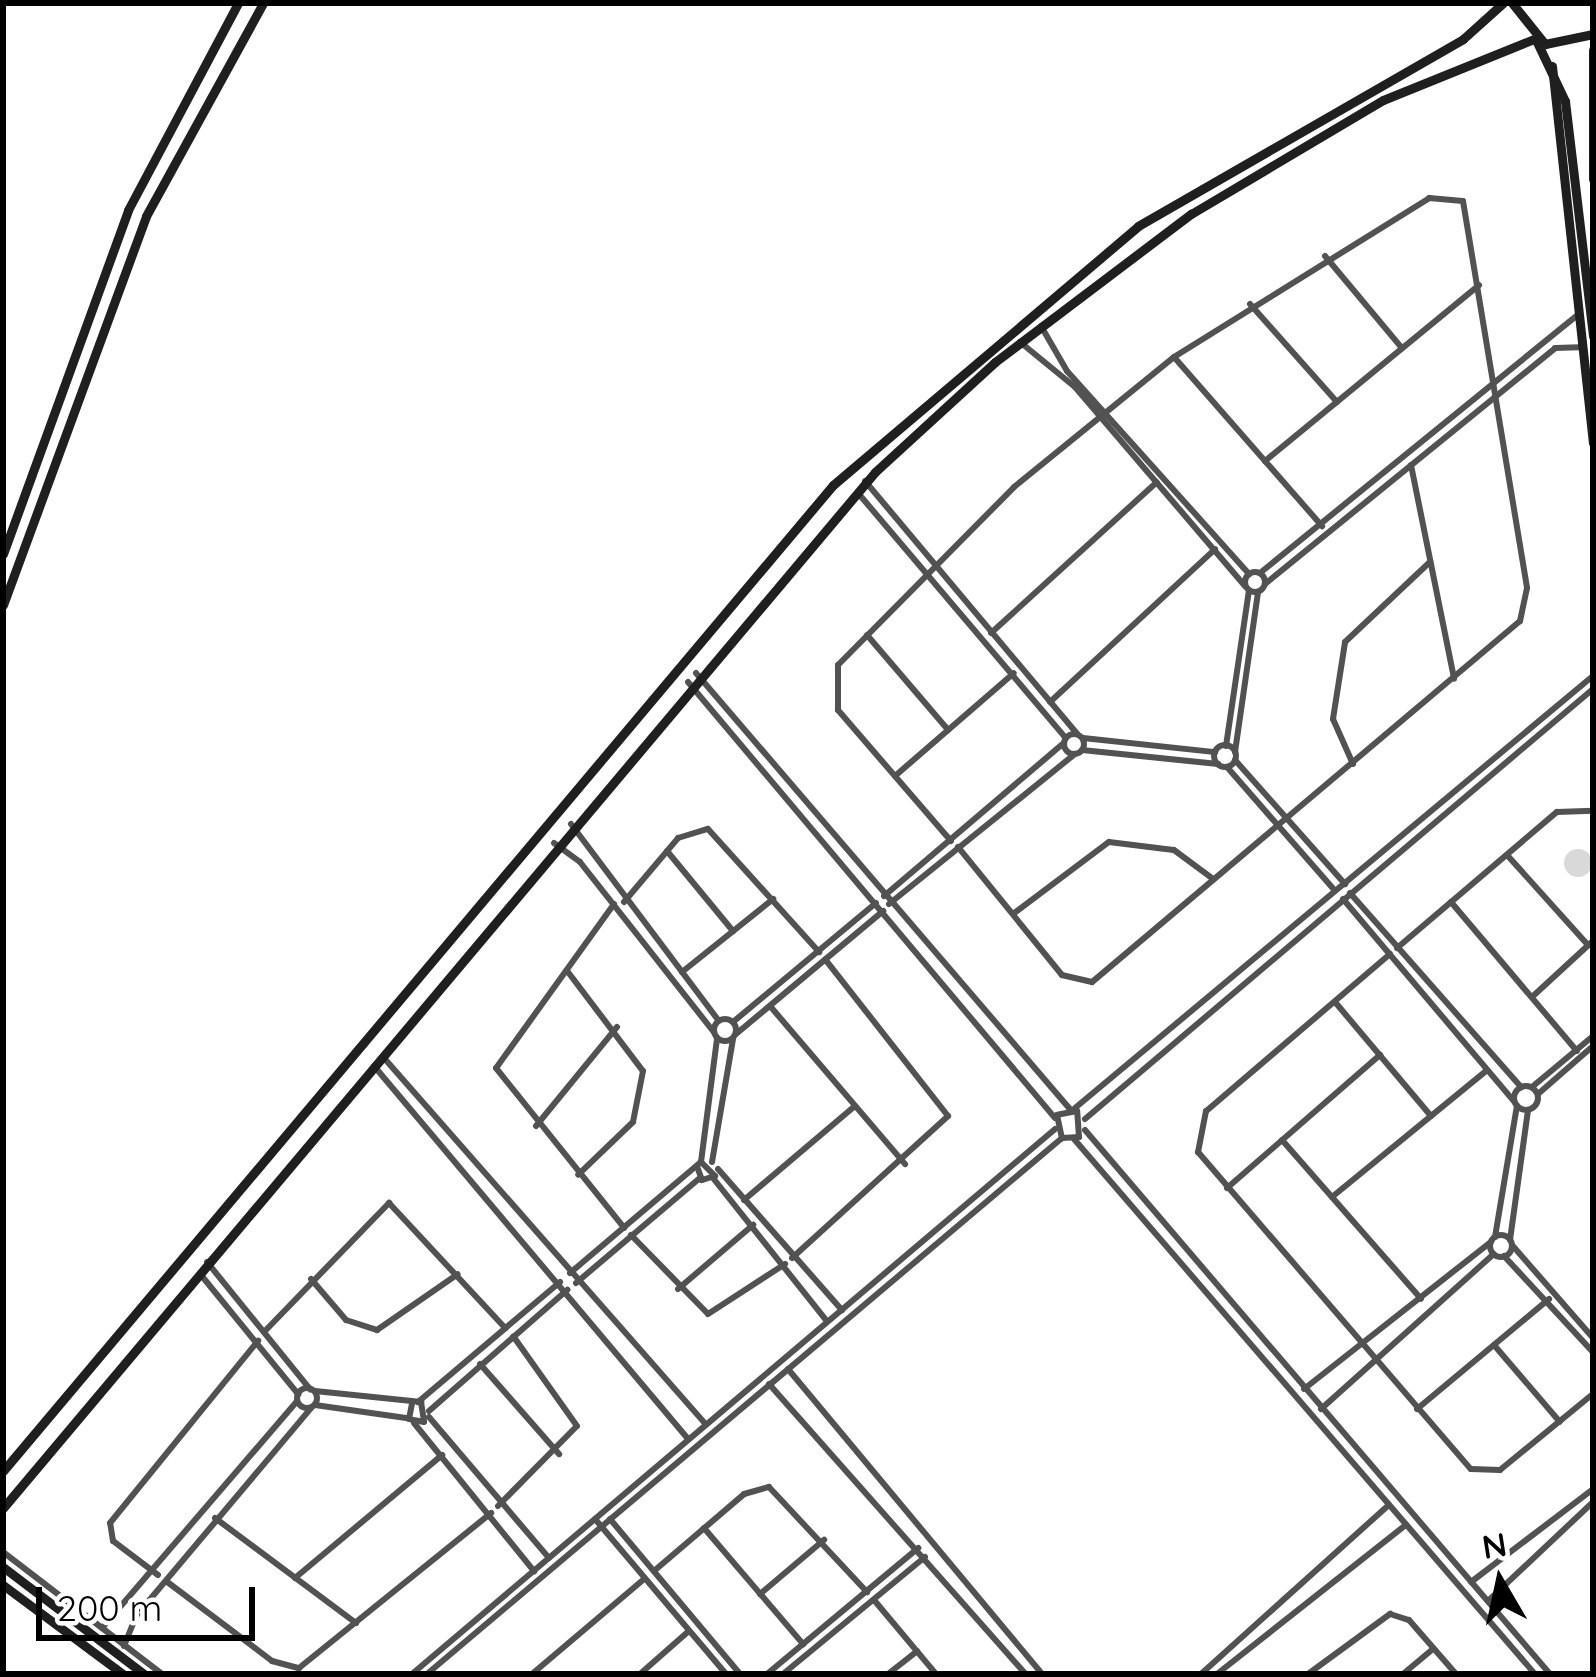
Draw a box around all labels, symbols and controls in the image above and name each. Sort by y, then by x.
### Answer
north arrow [1440,1521,1560,1641]
text: N [1479,1523,1509,1567]
scale bar [42,1563,261,1637]
text: 200 m [57,1585,162,1630]

